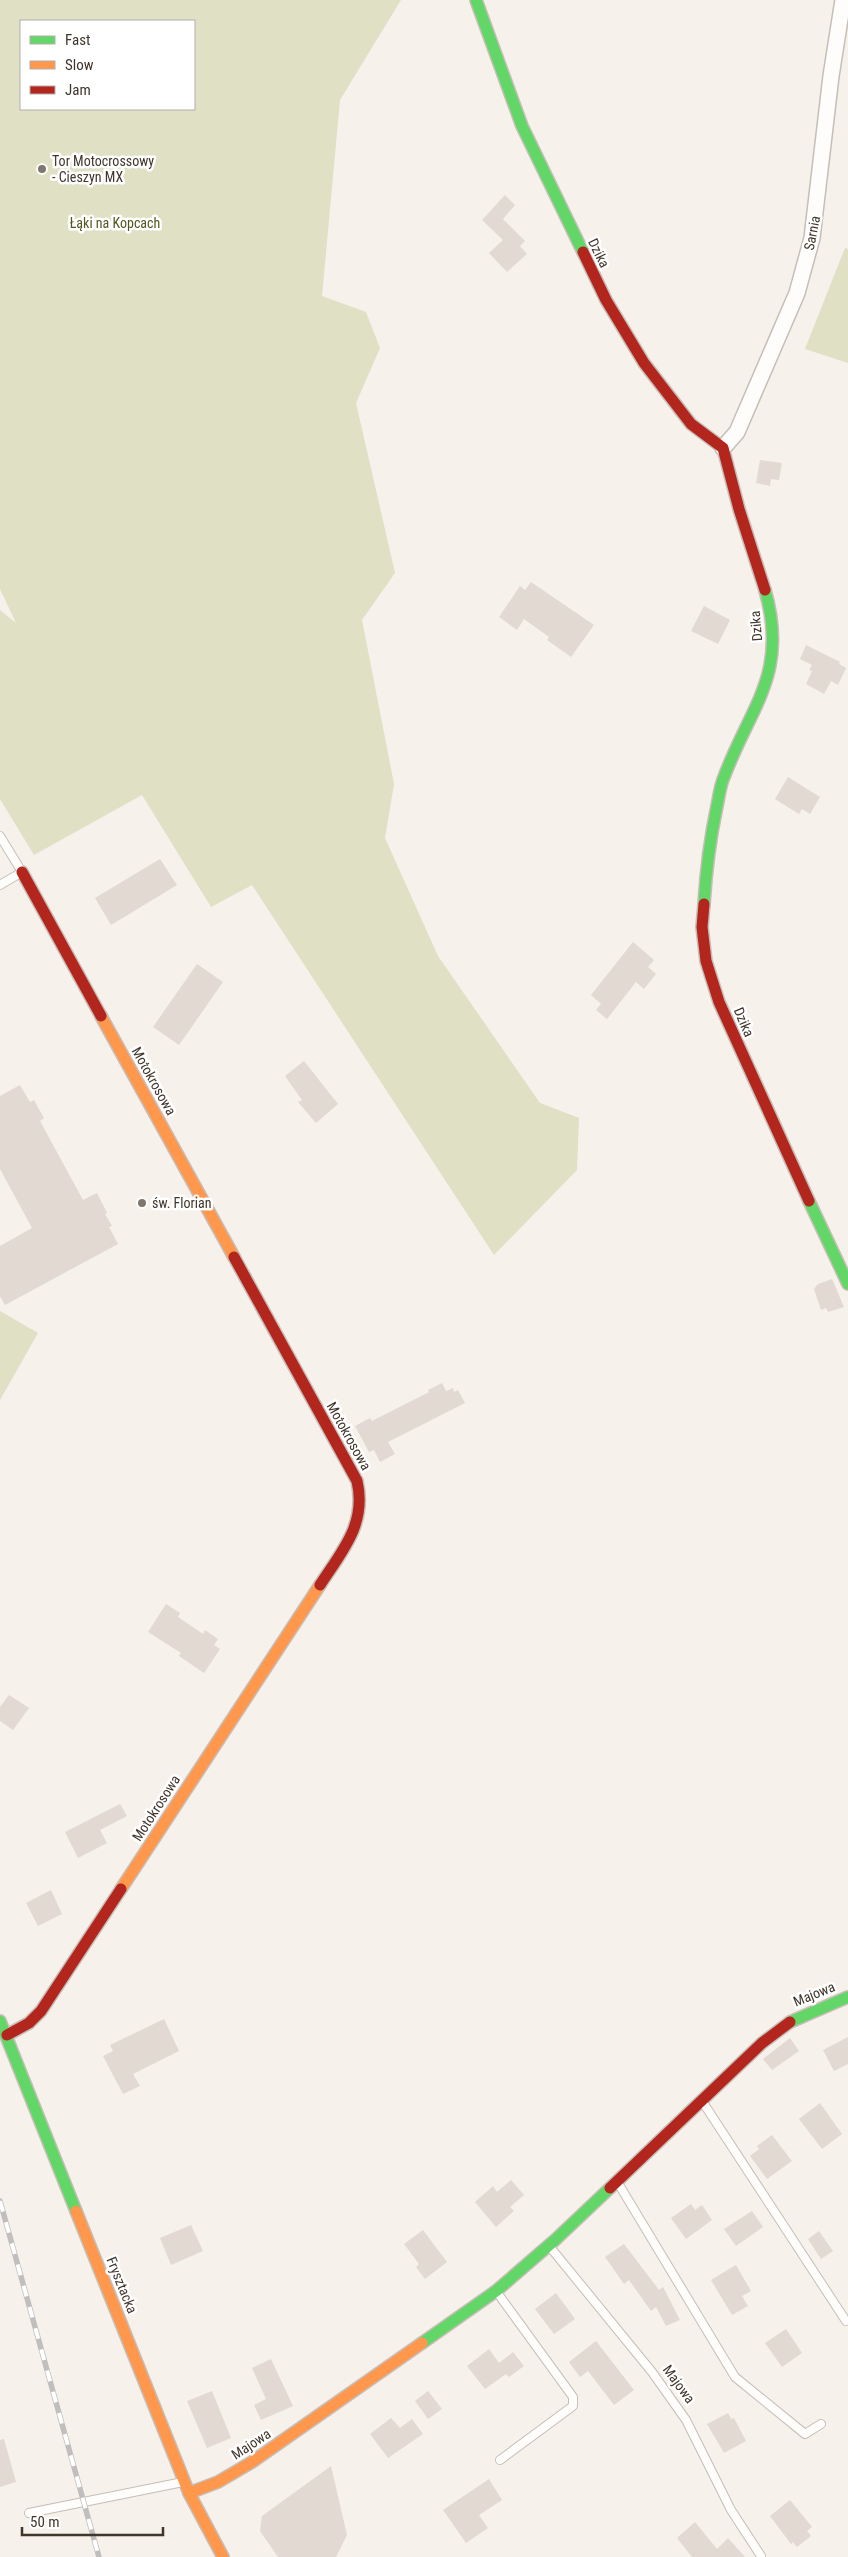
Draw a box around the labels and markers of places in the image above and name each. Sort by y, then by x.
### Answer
place label: Tor Motocrossowy - Cieszyn MX [52,153,154,185]
marker: Tor Motocrossowy - Cieszyn MX [36,163,48,175]
place label: św. Florian [152,1195,211,1211]
marker: św. Florian [136,1197,148,1209]

